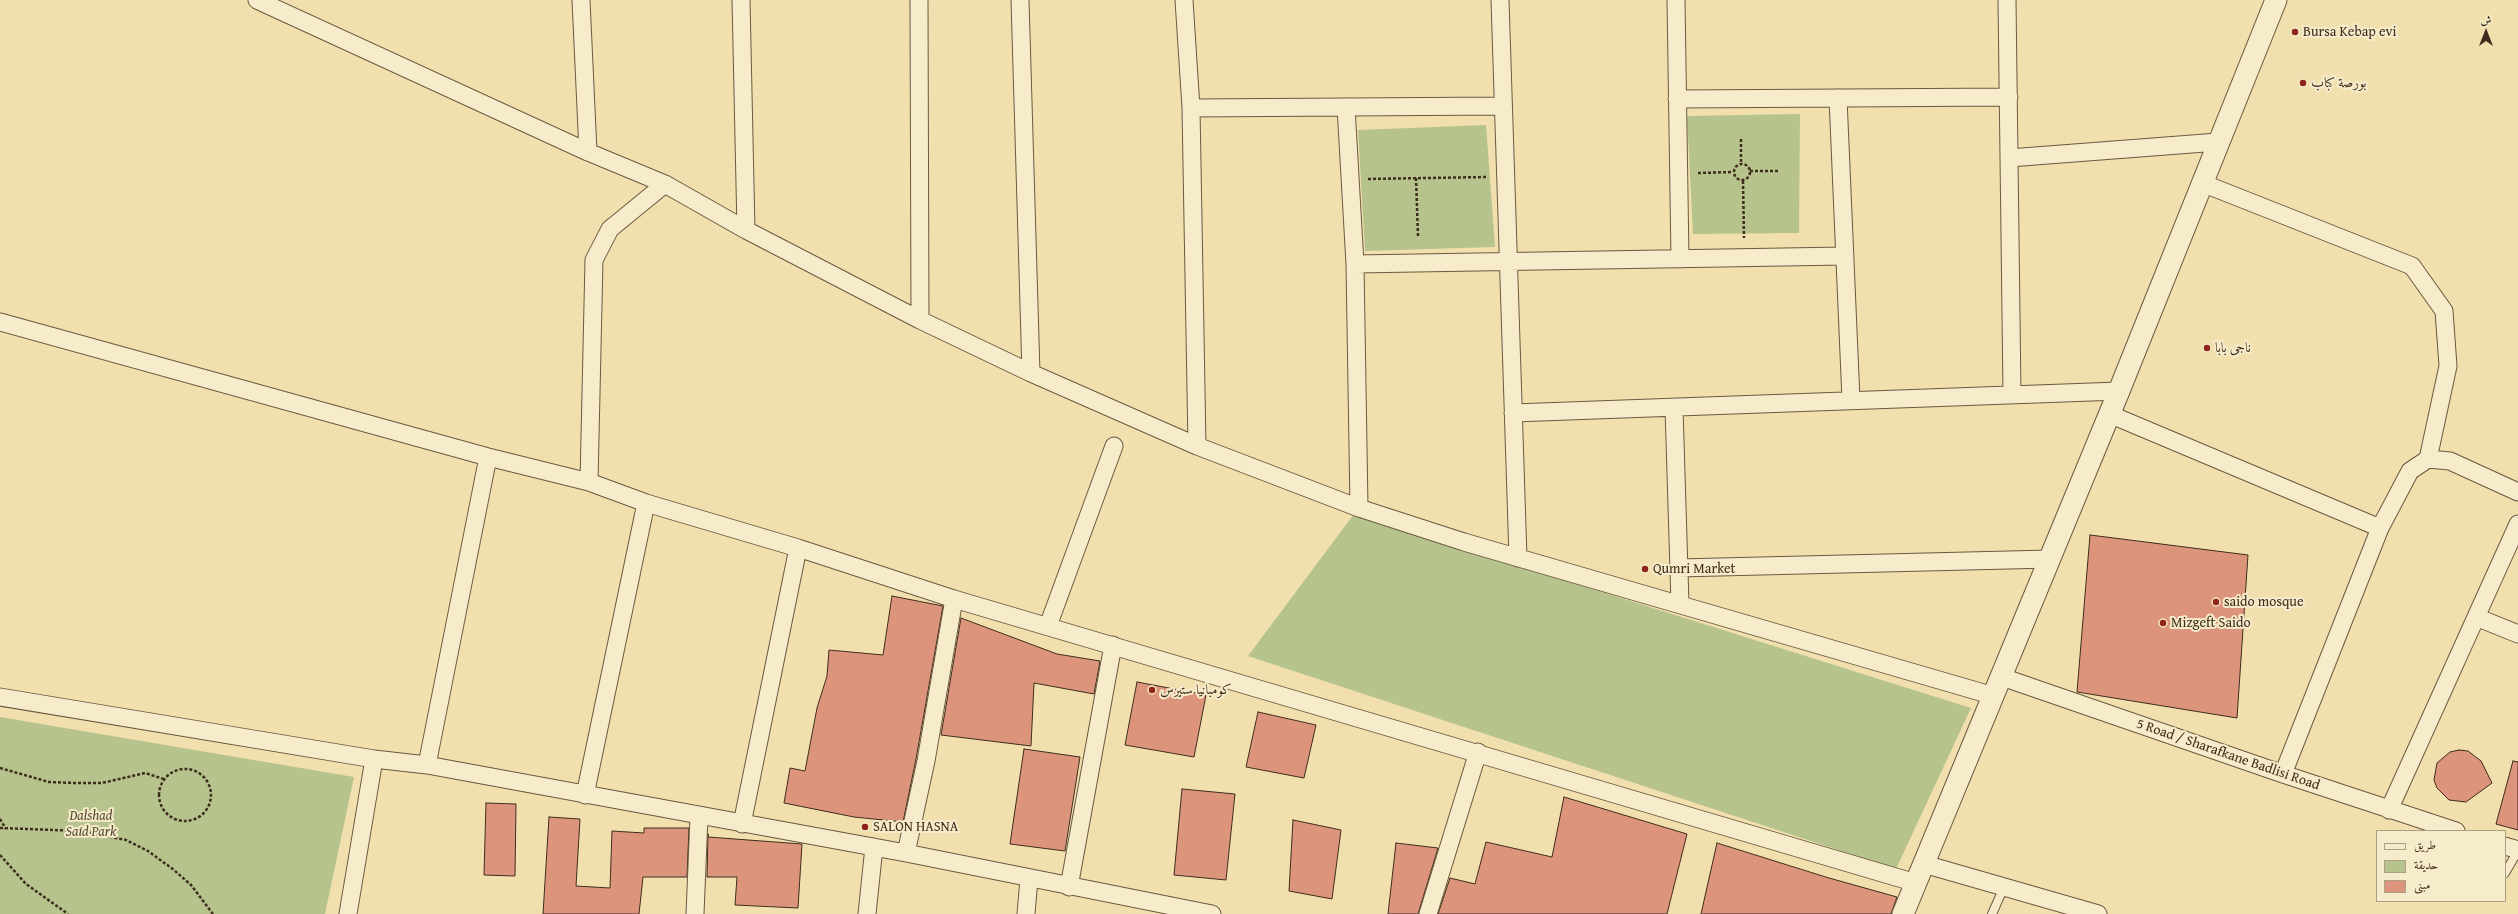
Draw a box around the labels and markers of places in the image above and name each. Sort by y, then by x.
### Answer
place label: Bursa Kebap evi [2303,24,2396,40]
marker: Bursa Kebap evi [2290,27,2300,37]
place label: بورصة كباب [2311,75,2366,91]
marker: بورصة كباب [2298,78,2308,88]
place label: ناجى بابا [2215,340,2251,356]
marker: ناجى بابا [2202,343,2212,353]
place label: Qumri Market [1653,561,1736,577]
marker: Qumri Market [1640,564,1650,574]
place label: saido mosque [2224,594,2303,610]
marker: saido mosque [2211,597,2221,607]
place label: Mizgeft Saido [2171,615,2251,631]
marker: Mizgeft Saido [2158,618,2168,628]
place label: كومبانيا ستيرس [1160,682,1232,698]
marker: كومبانيا ستيرس [1147,685,1157,695]
place label: SALON HASNA [873,819,958,835]
marker: SALON HASNA [860,822,870,832]

